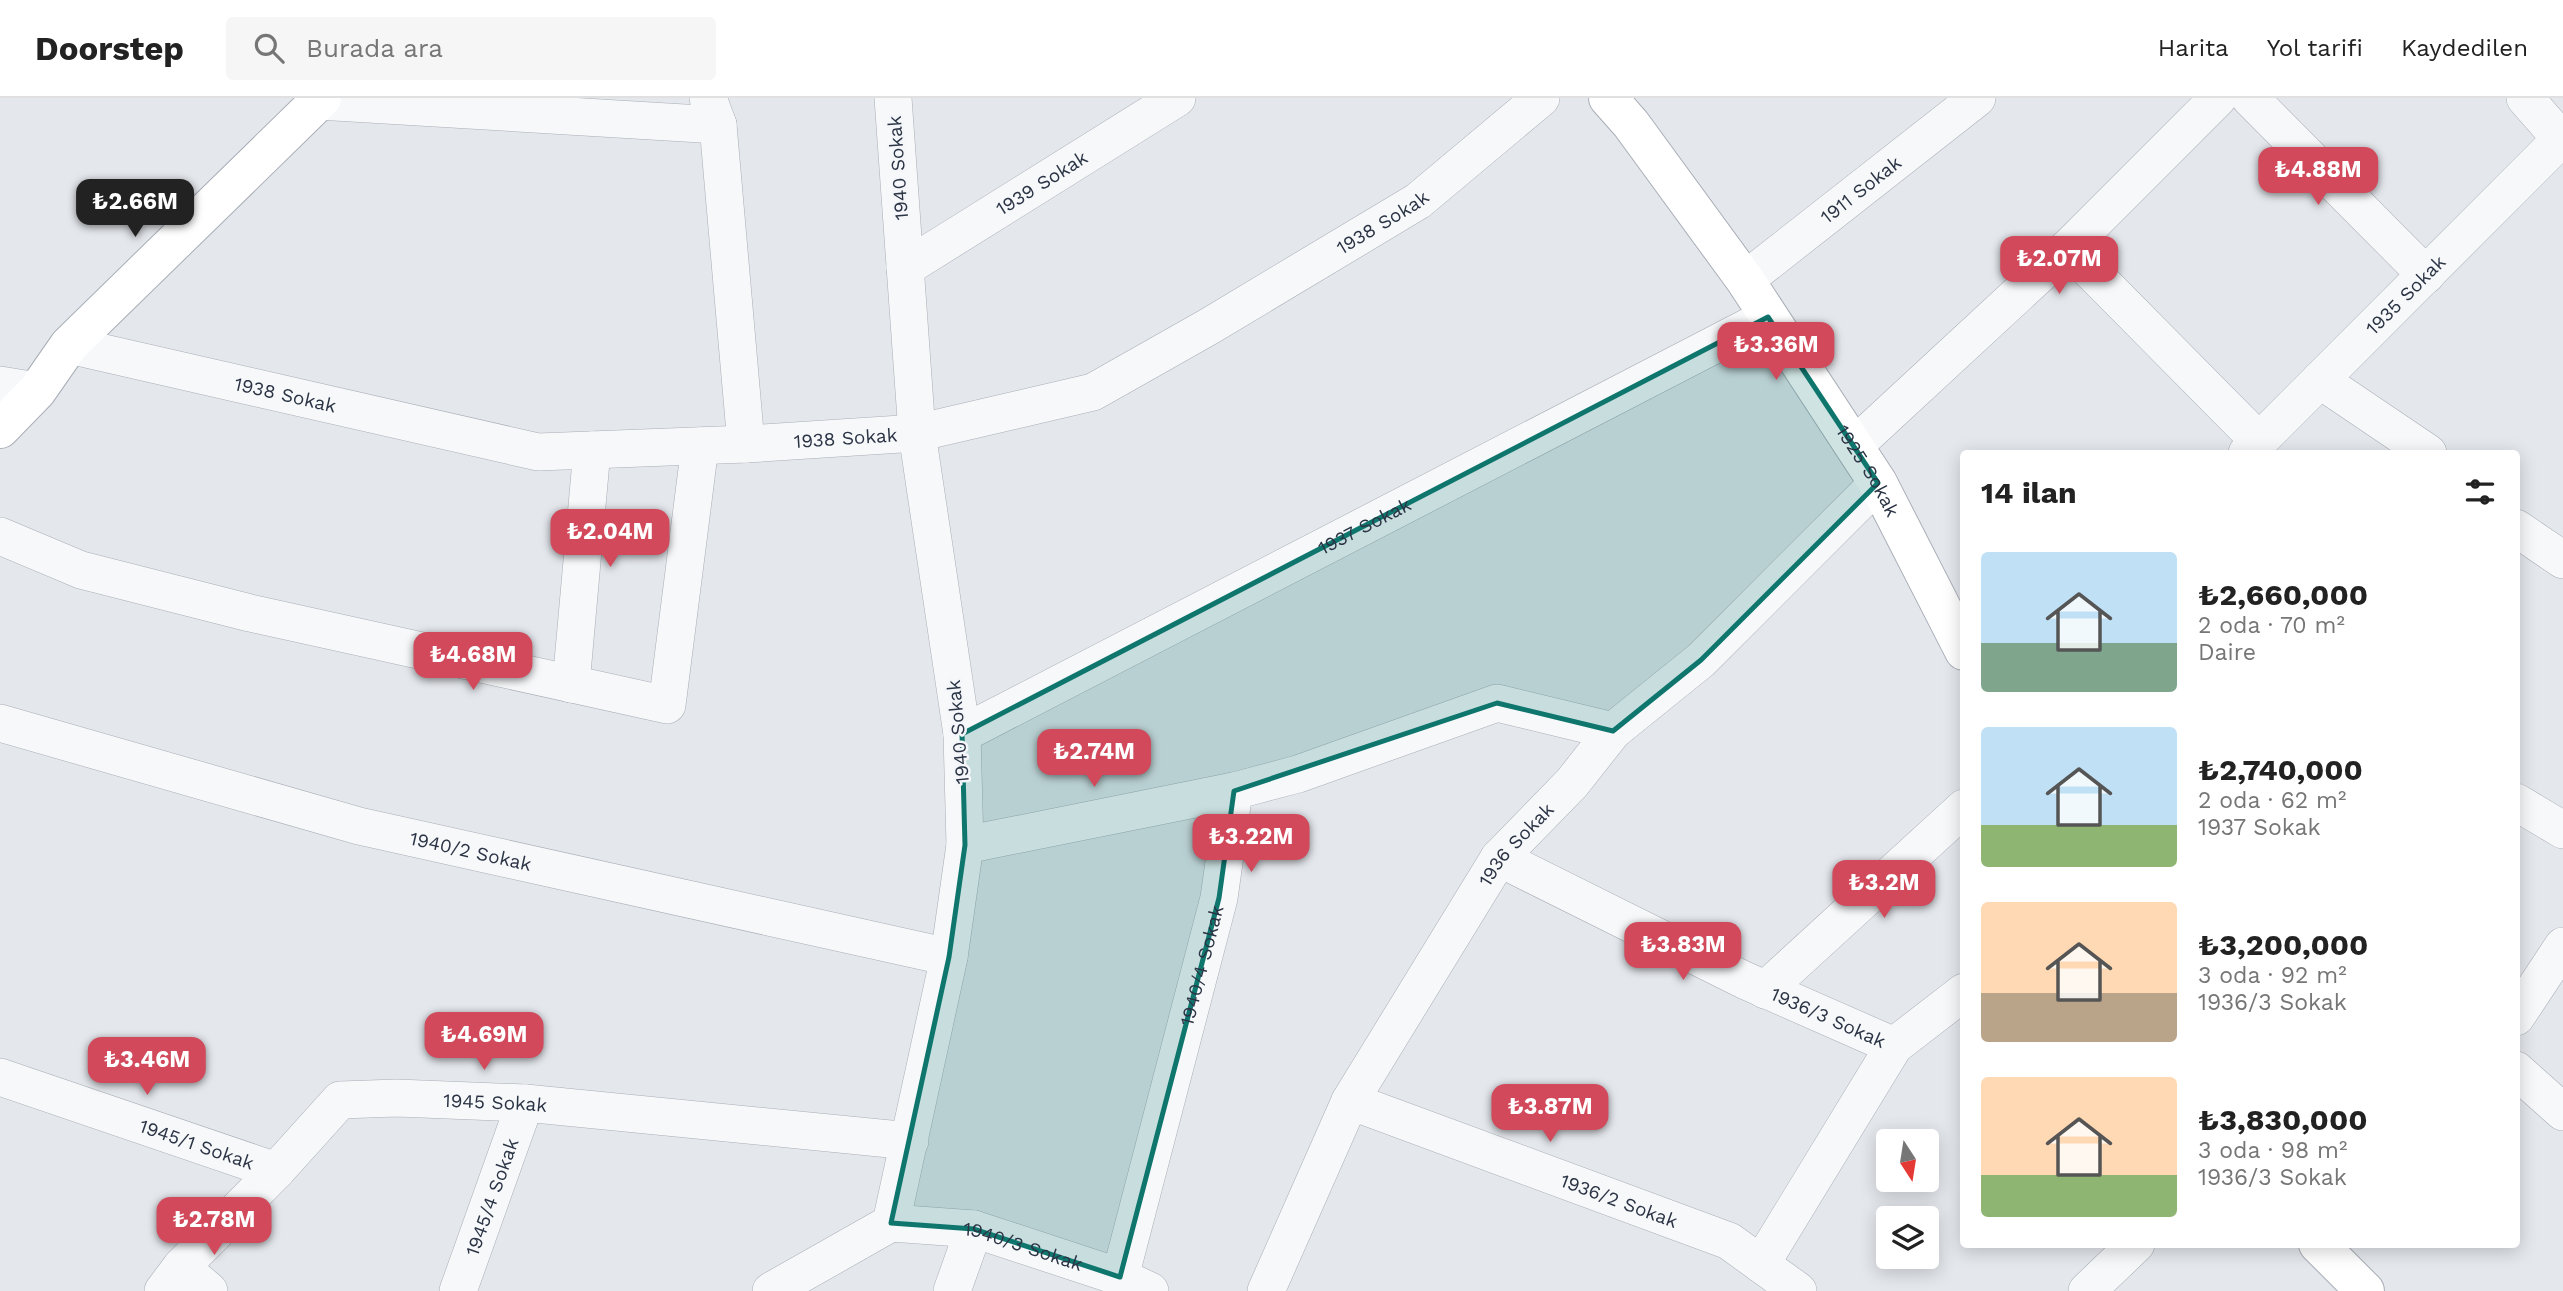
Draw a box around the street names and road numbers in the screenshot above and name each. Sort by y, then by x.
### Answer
street label: 1940 Sokak [883,115,913,221]
street label: 1939 Sokak [991,145,1092,220]
street label: 1911 Sokak [1816,150,1906,228]
street label: 1938 Sokak [1332,185,1434,259]
street label: 1935 Sokak [2361,250,2450,339]
street label: 1938 Sokak [232,372,339,417]
street label: 1925 Sokak [1831,420,1905,521]
street label: 1938 Sokak [793,423,898,452]
street label: 1937 Sokak [1314,492,1415,559]
street label: 1940 Sokak [942,679,974,785]
street label: 1936 Sokak [1473,797,1558,890]
street label: 1940/2 Sokak [408,826,534,876]
street label: 1940/4 Sokak [1175,902,1228,1028]
street label: 1936/3 Sokak [1768,982,1890,1053]
street label: 1945 Sokak [443,1088,548,1117]
street label: 1945/1 Sokak [136,1114,258,1174]
street label: 1945/4 Sokak [460,1135,523,1259]
street label: 1936/2 Sokak [1558,1168,1681,1233]
street label: 1940/3 Sokak [963,1217,1086,1276]

